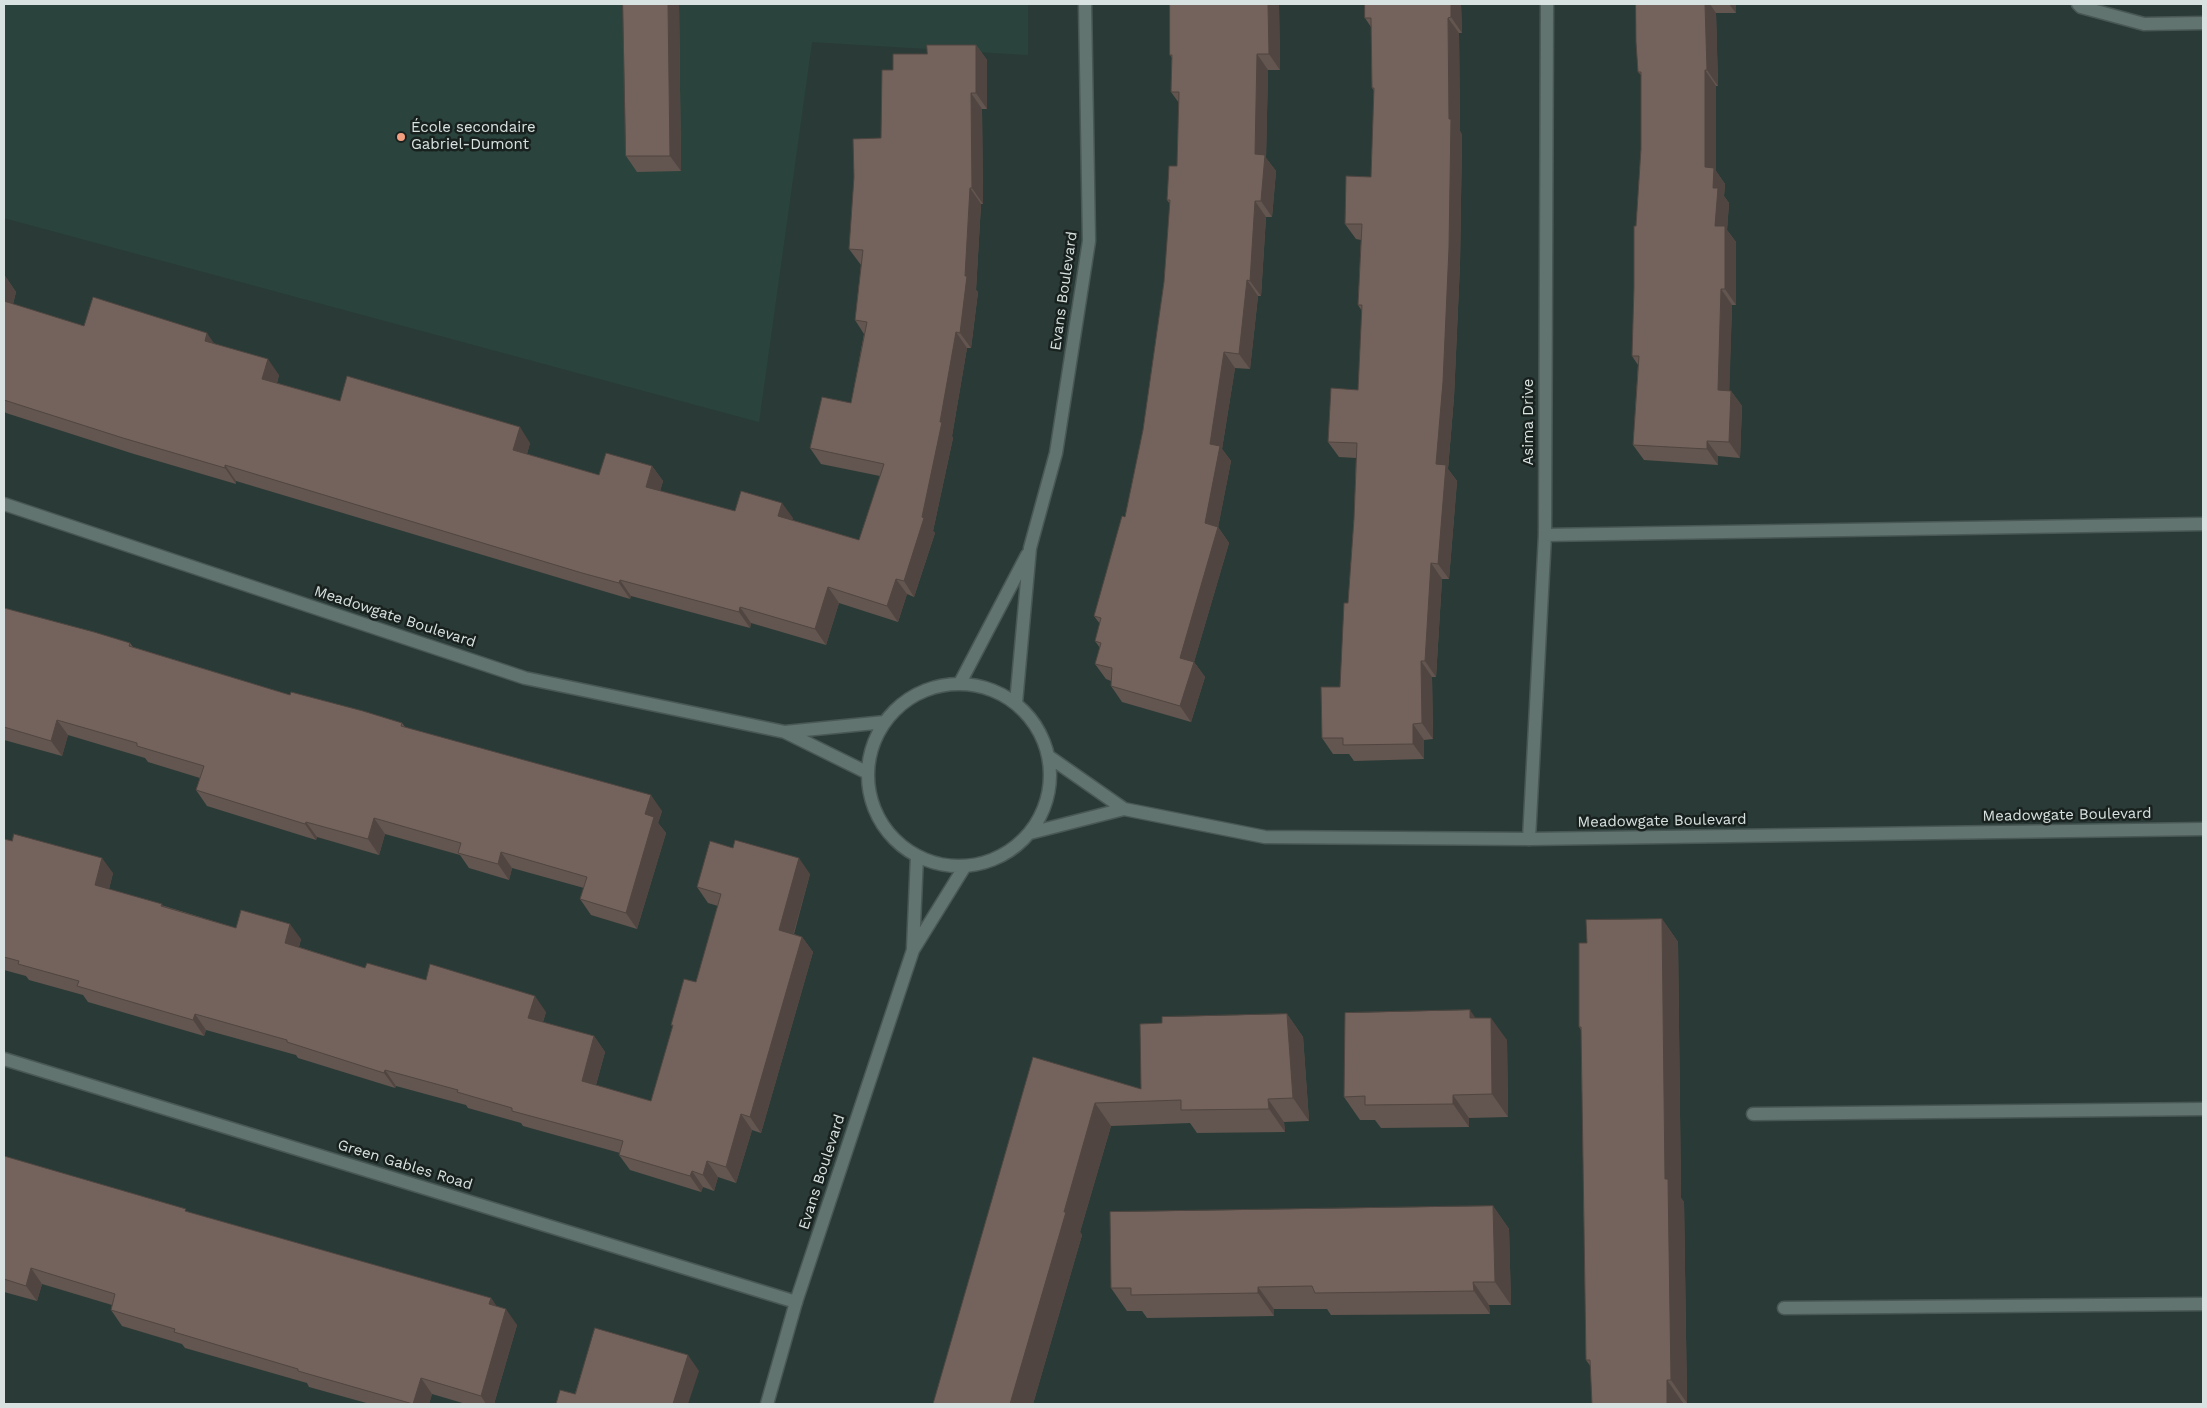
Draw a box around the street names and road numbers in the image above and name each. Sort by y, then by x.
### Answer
street label: Evans Boulevard [1047,230,1081,352]
street label: Asima Drive [1520,379,1538,465]
street label: Meadowgate Boulevard [312,582,478,652]
street label: Meadowgate Boulevard [1982,805,2152,825]
street label: Meadowgate Boulevard [1577,811,1747,831]
street label: Evans Boulevard [795,1112,849,1232]
street label: Green Gables Road [335,1136,475,1194]

